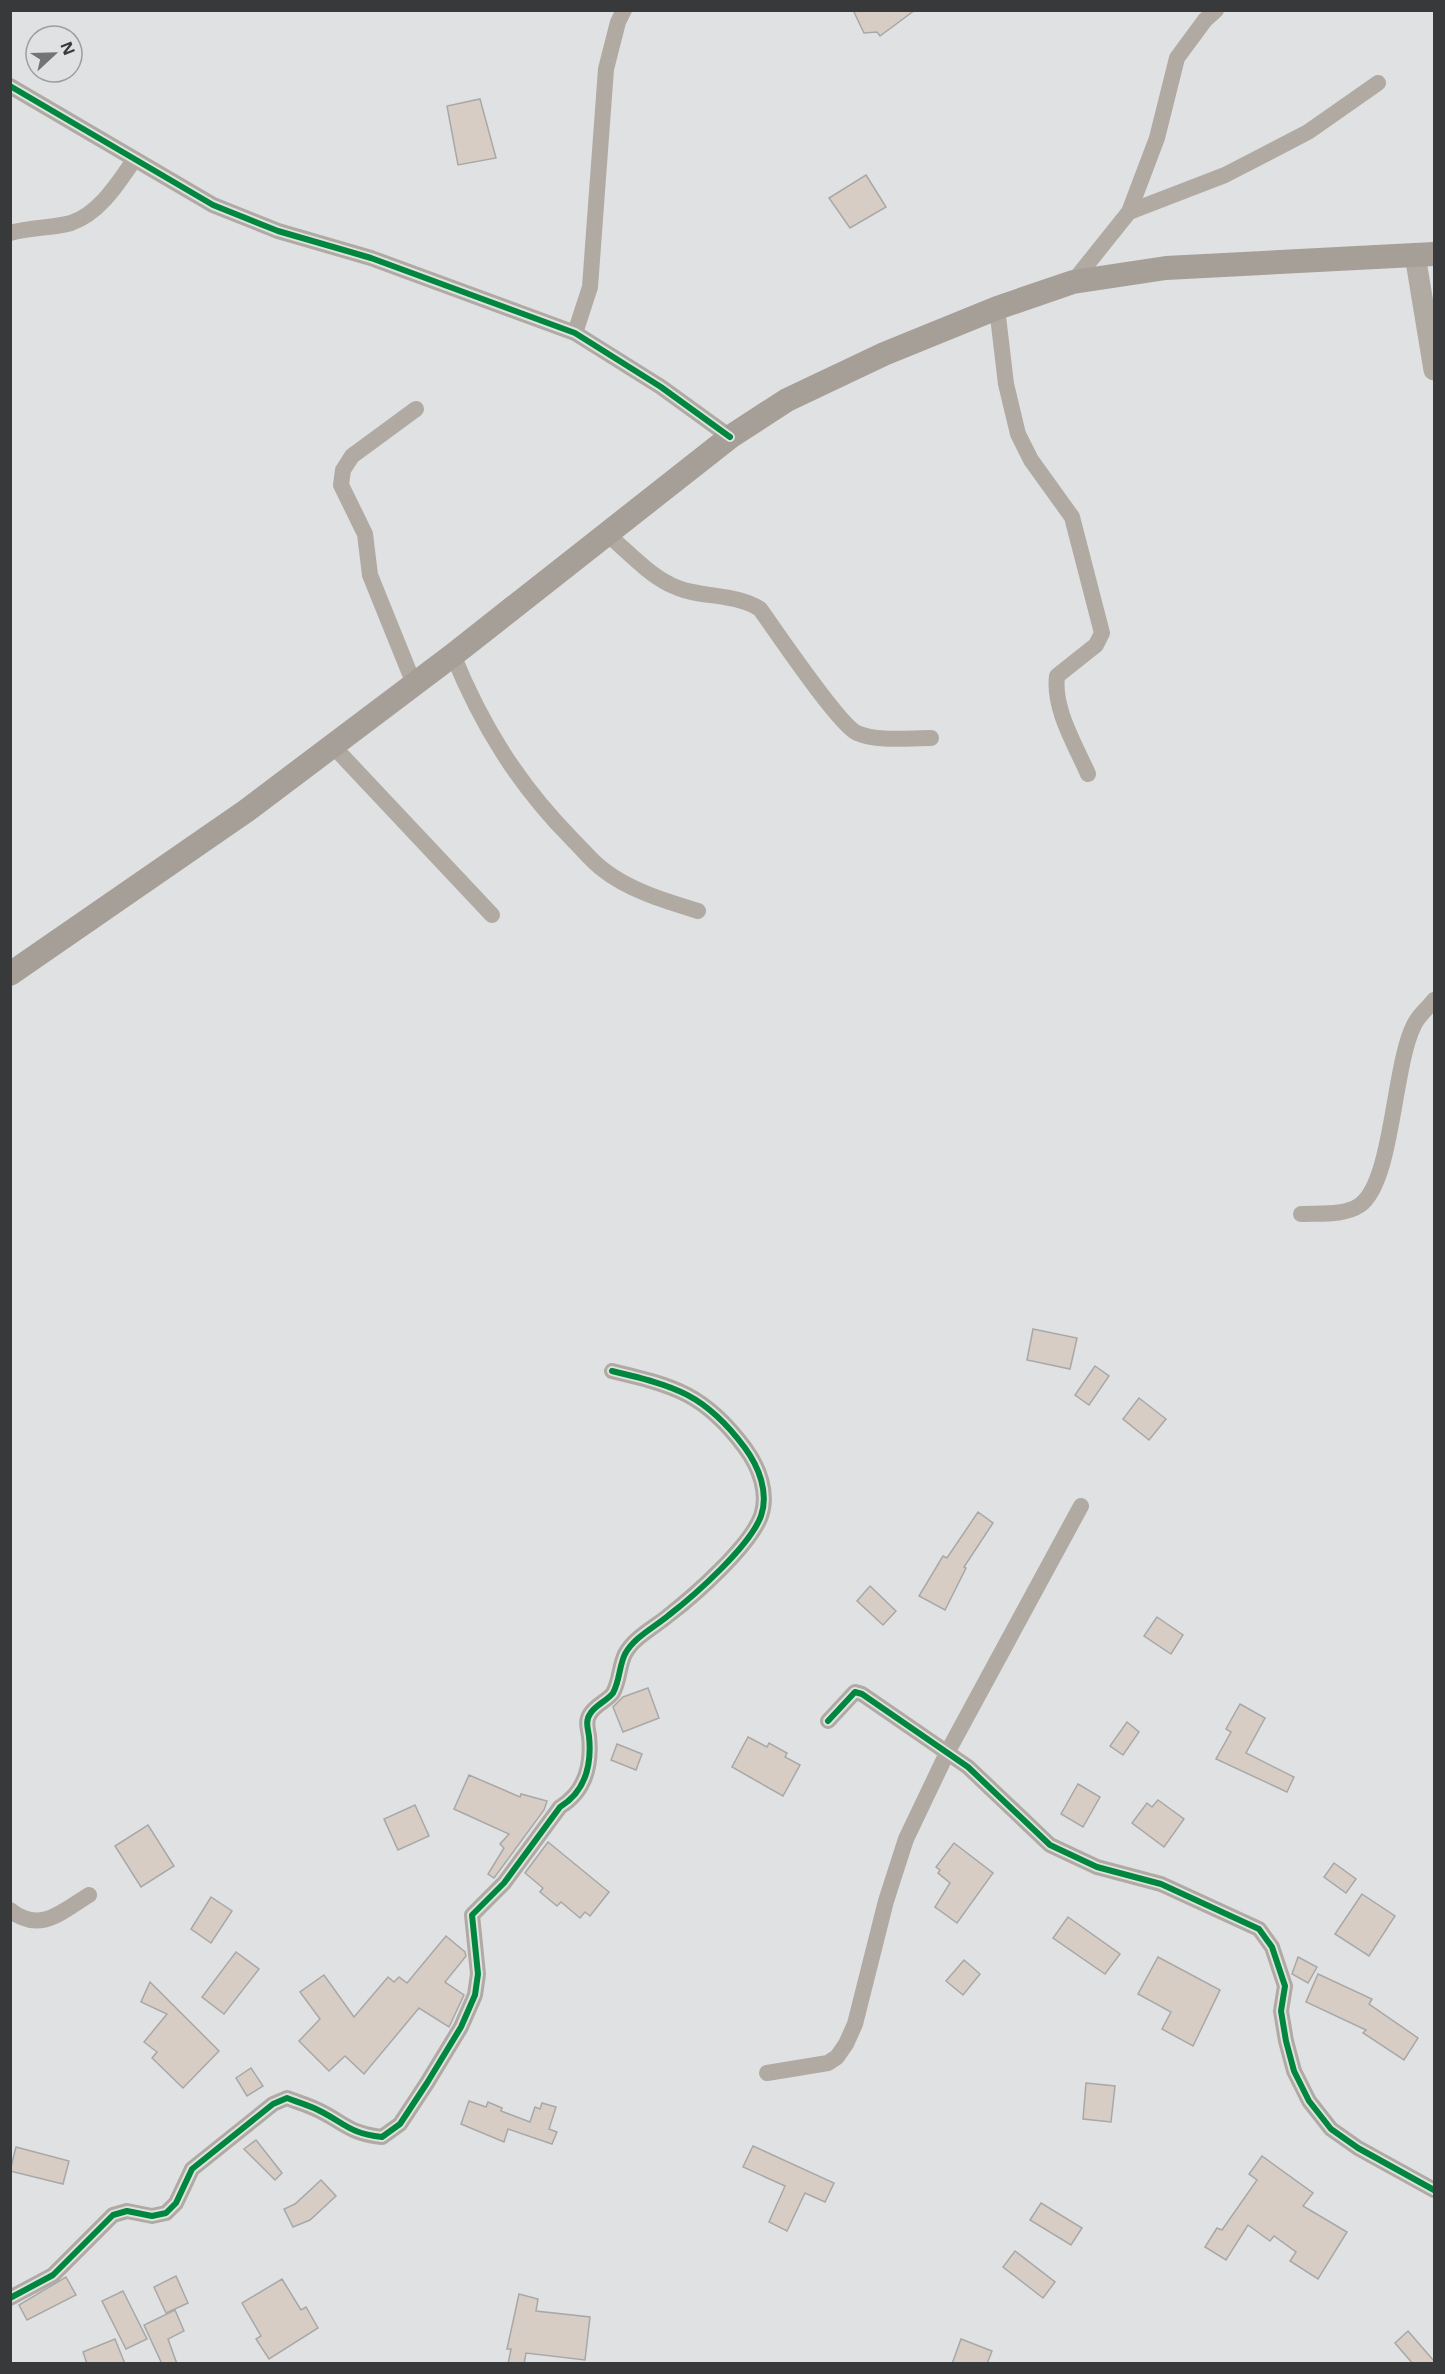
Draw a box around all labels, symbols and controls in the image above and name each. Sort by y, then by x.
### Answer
north arrow [24,24,84,84]
text: N [55,38,81,59]

